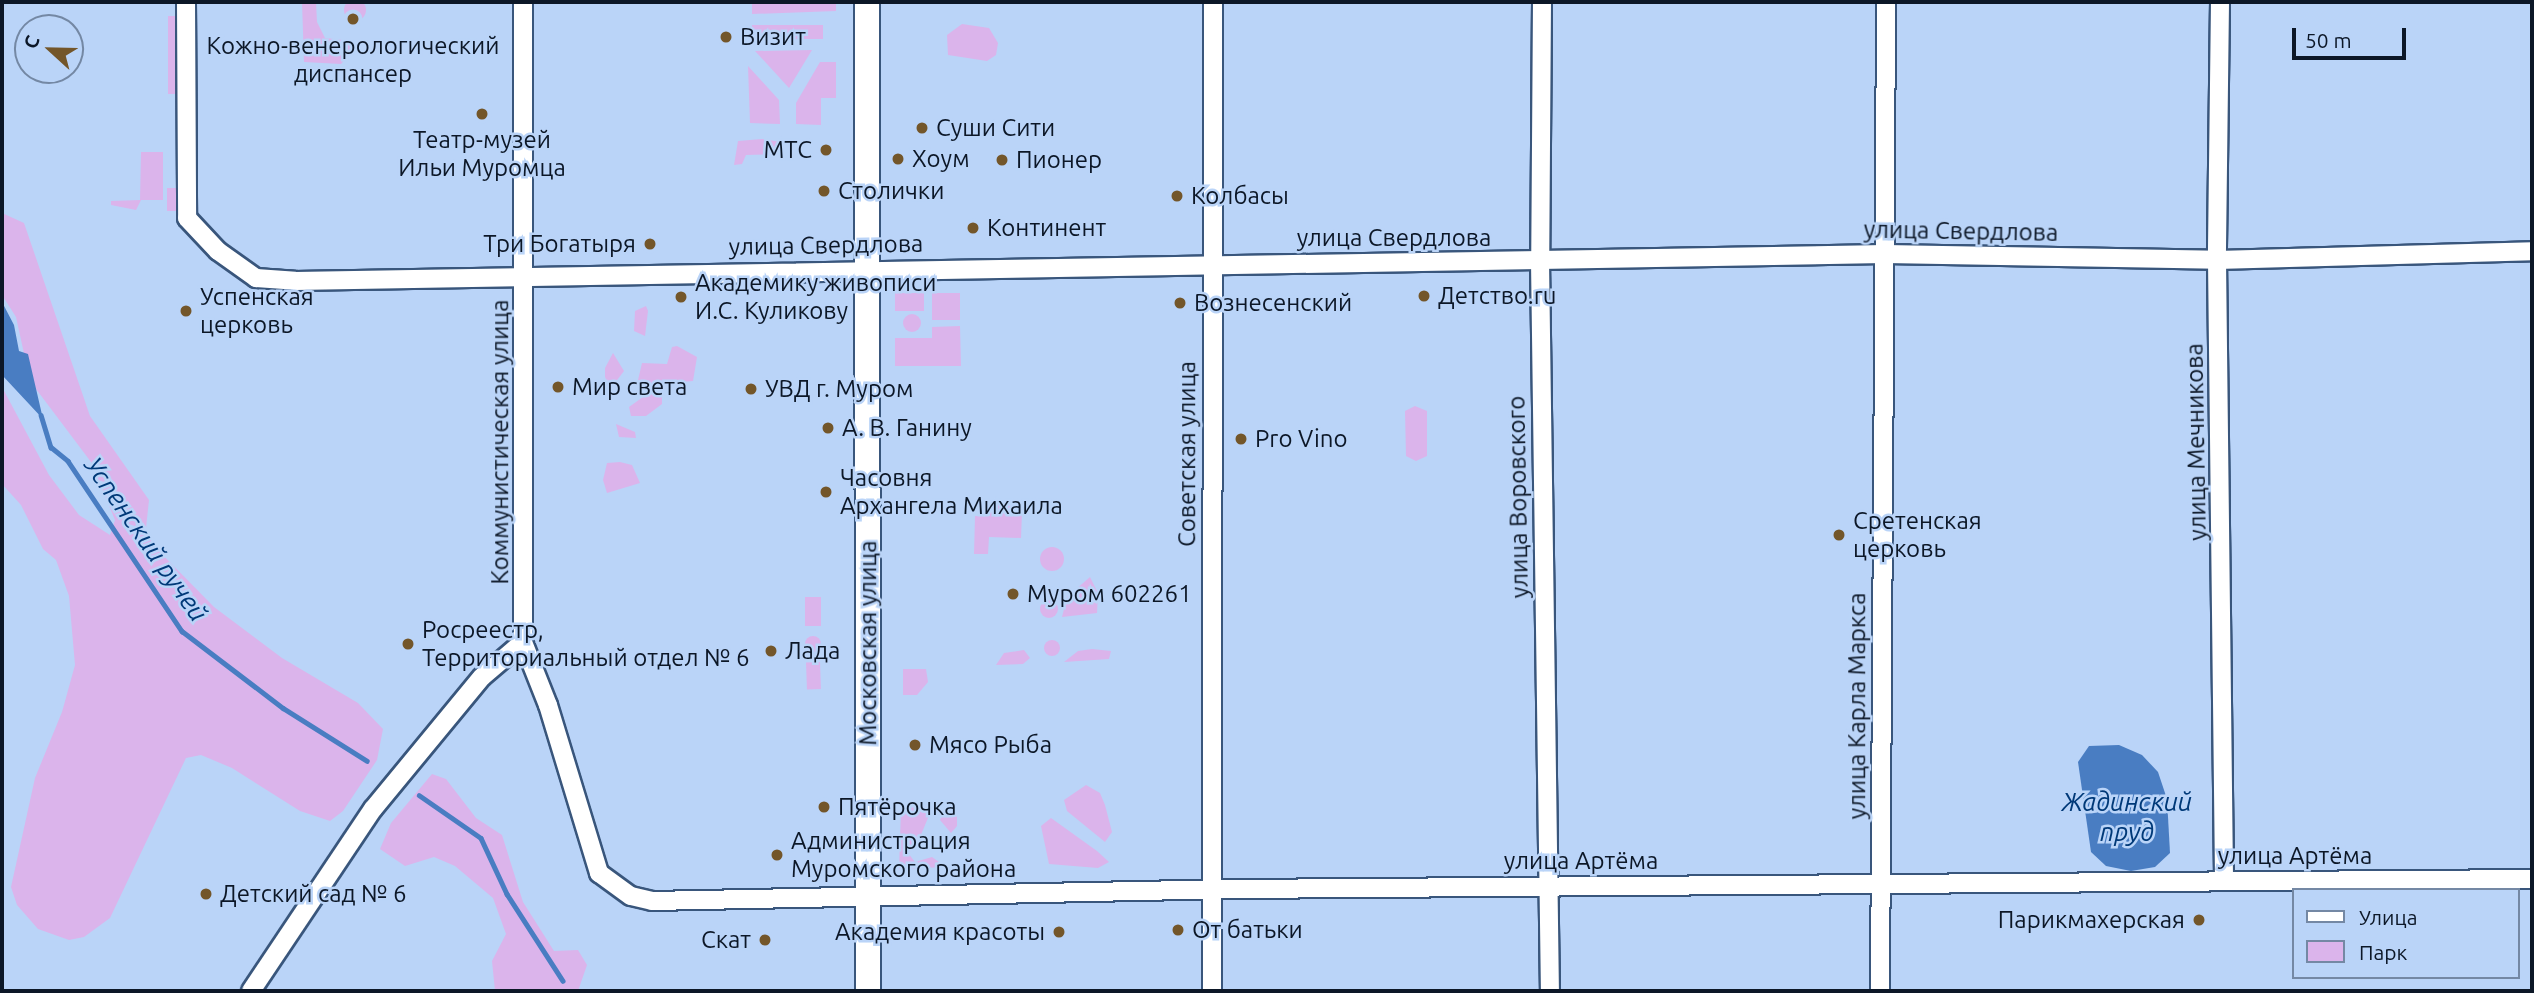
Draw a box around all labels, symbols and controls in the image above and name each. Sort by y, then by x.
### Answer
marker: Кожно-венерологический диспансер [343,9,363,29]
north arrow [14,14,84,84]
scale bar [2296,14,2410,58]
place label: Визит [740,23,806,51]
text: 50 m [2305,28,2352,52]
marker: Визит [718,29,734,45]
text: С [19,32,44,52]
place label: Кожно-венерологический диспансер [207,32,499,88]
marker: Театр-музей Ильи Муромца [474,106,490,122]
place label: Суши Сити [936,114,1055,142]
marker: Суши Сити [914,120,930,136]
place label: Театр-музей Ильи Муромца [398,126,566,182]
place label: МТС [763,136,812,164]
marker: МТС [818,142,834,158]
place label: Хоум [912,145,970,173]
place label: Пионер [1016,146,1102,174]
marker: Хоум [890,151,906,167]
marker: Пионер [994,152,1010,168]
place label: Столички [838,177,944,205]
place label: Колбасы [1191,182,1289,210]
marker: Столички [816,183,832,199]
marker: Колбасы [1169,188,1185,204]
place label: Континент [987,214,1106,242]
street label: улица Свердлова [1863,215,2059,247]
marker: Континент [965,220,981,236]
street label: улица Свердлова [1297,224,1491,252]
street label: улица Свердлова [728,229,924,261]
place label: Три Богатыря [483,230,636,258]
marker: Три Богатыря [642,236,658,252]
place label: Академику живописи И.С. Куликову [695,269,936,325]
place label: Детство.ru [1438,282,1556,310]
place label: Успенская церковь [200,283,314,339]
marker: Детство.ru [1416,288,1432,304]
marker: Академику живописи И.С. Куликову [673,289,689,305]
place label: Вознесенский [1194,289,1352,317]
marker: Вознесенский [1172,295,1188,311]
street label: Коммунистическая улица [486,299,514,585]
marker: Успенская церковь [178,303,194,319]
street label: улица Мечникова [2180,343,2212,541]
street label: Советская улица [1173,361,1201,547]
place label: Мир света [572,373,687,401]
place label: УВД г. Муром [765,375,913,403]
marker: Мир света [550,379,566,395]
marker: УВД г. Муром [743,381,759,397]
street label: улица Воровского [1502,395,1534,599]
place label: А. В. Ганину [842,414,972,442]
marker: А. В. Ганину [820,420,836,436]
place label: Pro Vino [1255,425,1348,453]
marker: Pro Vino [1233,431,1249,447]
water label: Успенский ручей [78,451,214,627]
place label: Часовня Архангела Михаила [840,464,1063,520]
marker: Часовня Архангела Михаила [818,484,834,500]
place label: Сретенская церковь [1853,507,1982,563]
marker: Сретенская церковь [1831,527,1847,543]
street label: Московская улица [854,540,882,746]
place label: Муром 602261 [1027,580,1192,608]
marker: Муром 602261 [1005,586,1021,602]
street label: улица Карла Маркса [1843,593,1871,819]
place label: Росреестр, Территориальный отдел № 6 [422,616,750,672]
marker: Росреестр, Территориальный отдел № 6 [400,636,416,652]
place label: Лада [785,637,840,665]
marker: Лада [763,643,779,659]
place label: Мясо Рыба [929,731,1052,759]
marker: Мясо Рыба [907,737,923,753]
water label: Жадинский пруд [2062,786,2192,848]
place label: Пятёрочка [838,793,957,821]
marker: Пятёрочка [816,799,832,815]
place label: Администрация Муромского района [791,827,1016,883]
street label: улица Артёма [2218,842,2372,870]
marker: Администрация Муромского района [769,847,785,863]
street label: улица Артёма [1504,847,1658,875]
place label: Детский сад № 6 [220,880,407,908]
marker: Детский сад № 6 [198,886,214,902]
legend [2292,888,2520,979]
text: Улица [2359,905,2417,929]
place label: Парикмахерская [1998,906,2185,934]
marker: Парикмахерская [2191,912,2207,928]
place label: От батьки [1192,916,1303,944]
place label: Академия красоты [835,918,1045,946]
marker: От батьки [1170,922,1186,938]
marker: Академия красоты [1051,924,1067,940]
place label: Скат [701,926,751,954]
marker: Скат [757,932,773,948]
text: Парк [2359,940,2407,964]

